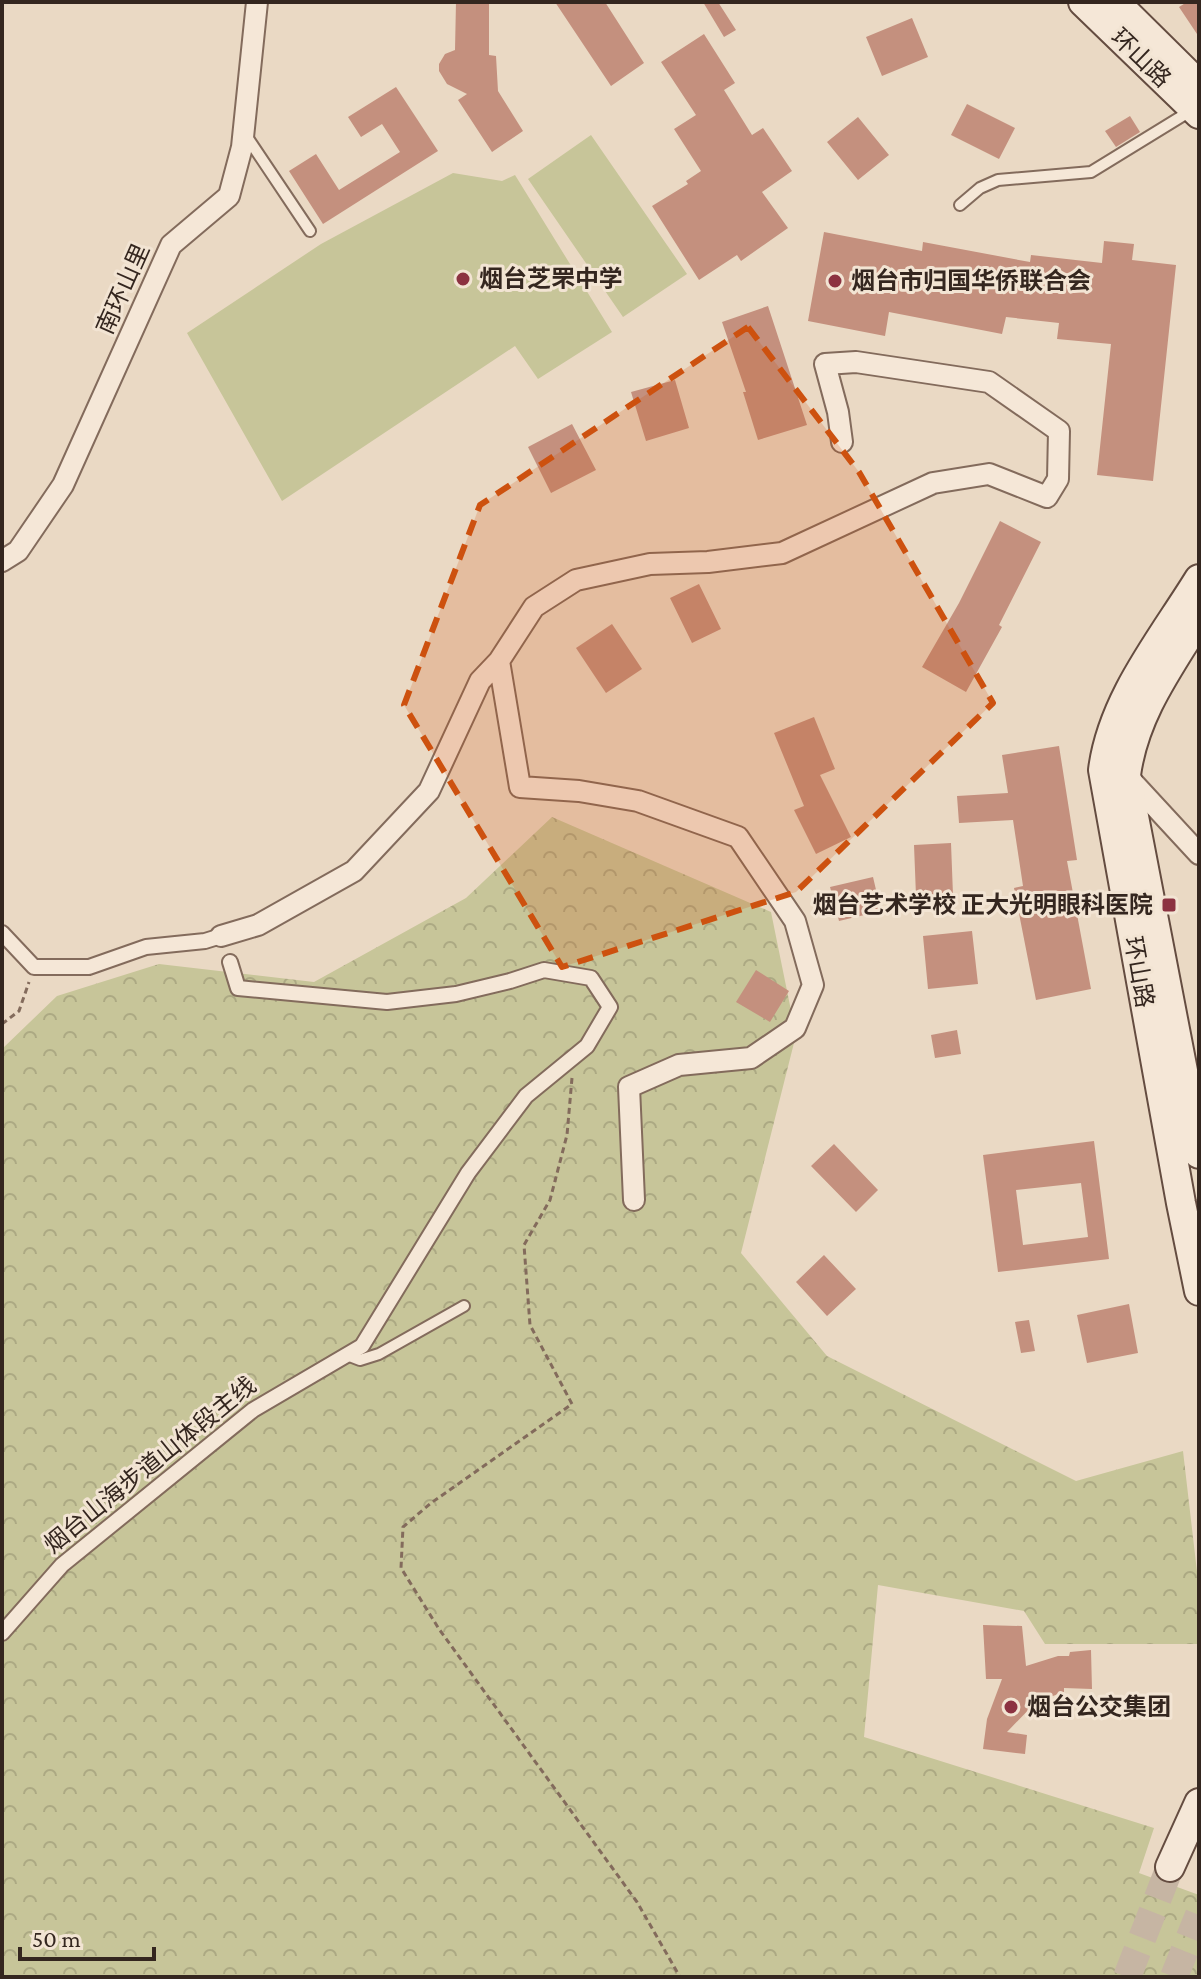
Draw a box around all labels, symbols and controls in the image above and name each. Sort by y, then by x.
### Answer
street label: 环山路 [1106,23,1177,92]
street label: 南环山里 [91,239,154,338]
place label: 烟台芝罘中学 [479,265,623,292]
place label: 烟台市归国华侨联合会 [851,267,1091,294]
marker: 烟台芝罘中学 [454,270,472,288]
marker: 烟台市归国华侨联合会 [826,272,844,290]
place label: 烟台艺术学校 正大光明眼科医院 [812,891,1153,918]
marker: 烟台艺术学校 正大光明眼科医院 [1160,896,1178,914]
street label: 环山路 [1120,934,1159,1010]
street label: 烟台山海步道山体段主线 [39,1371,261,1558]
place label: 烟台公交集团 [1027,1693,1171,1720]
marker: 烟台公交集团 [1002,1698,1020,1716]
scale bar [20,1911,154,1961]
text: 50 m [32,1925,81,1952]

